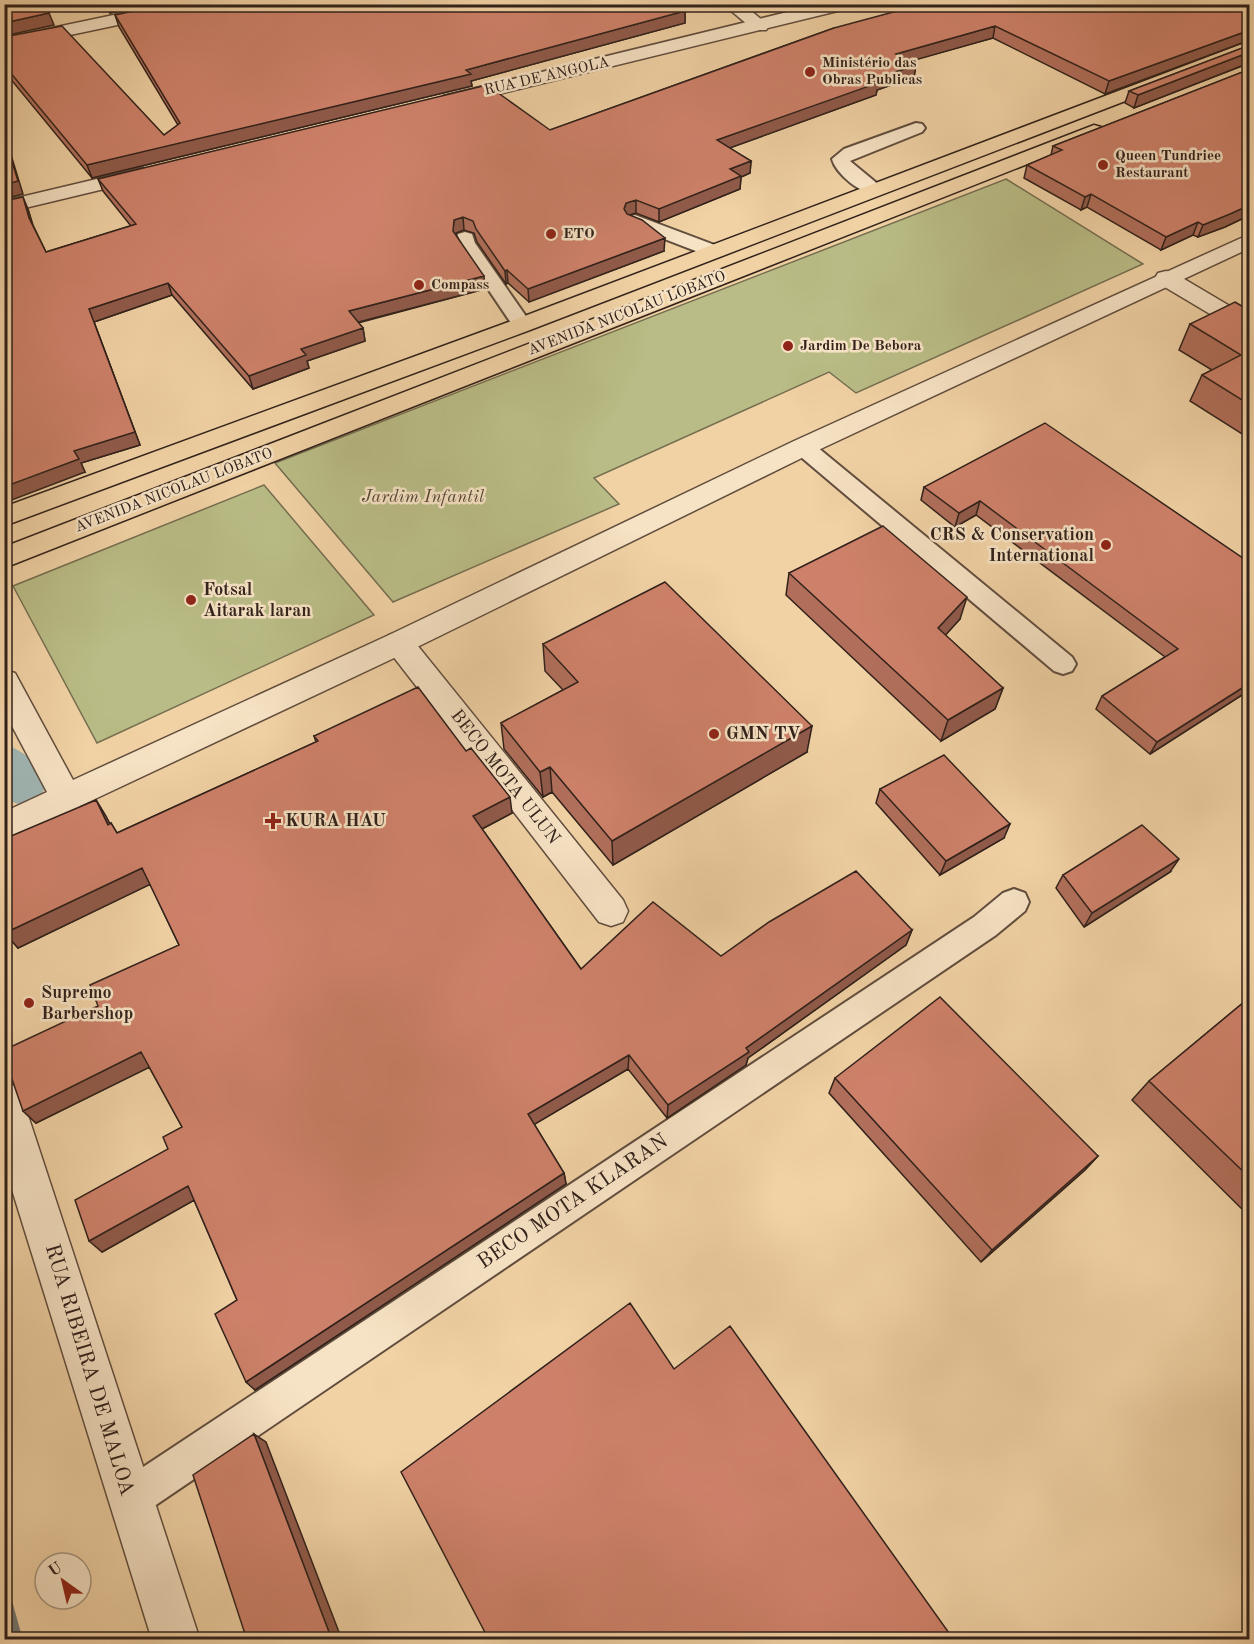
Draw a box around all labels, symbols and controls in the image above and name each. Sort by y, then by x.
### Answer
street label: RUA DE ANGOLA [483,55,612,99]
place label: Ministério das Obras Publicas [822,56,922,88]
marker: Ministério das Obras Publicas [803,65,817,79]
place label: Queen Tundriee Restaurant [1115,149,1221,181]
marker: Queen Tundriee Restaurant [1096,158,1110,172]
marker: ETO [544,227,558,241]
place label: ETO [563,227,595,242]
street label: AVENIDA NICOLAU LOBATO [526,269,728,359]
marker: Compass [412,278,426,292]
place label: Compass [431,278,489,293]
marker: Jardim De Bebora [781,339,795,353]
place label: Jardim De Bebora [800,339,922,354]
street label: AVENIDA NICOLAU LOBATO [73,446,275,536]
park label: Jardim Infantil [362,488,485,506]
place label: CRS & Conservation International [930,526,1094,565]
marker: CRS & Conservation International [1099,538,1113,552]
place label: Fotsal Aitarak laran [203,581,311,620]
marker: Fotsal Aitarak laran [184,593,198,607]
street label: BECO MOTA ULUN [447,706,563,848]
place label: GMN TV [726,725,801,743]
marker: GMN TV [707,727,721,741]
place label: KURA HAU [285,812,386,830]
marker: KURA HAU [266,814,280,828]
place label: Supremo Barbershop [41,984,133,1023]
marker: Supremo Barbershop [22,996,36,1010]
street label: BECO MOTA KLARAN [474,1131,672,1273]
street label: RUA RIBEIRA DE MALOA [41,1242,137,1498]
north arrow [33,1551,93,1611]
text: U [46,1560,66,1580]

